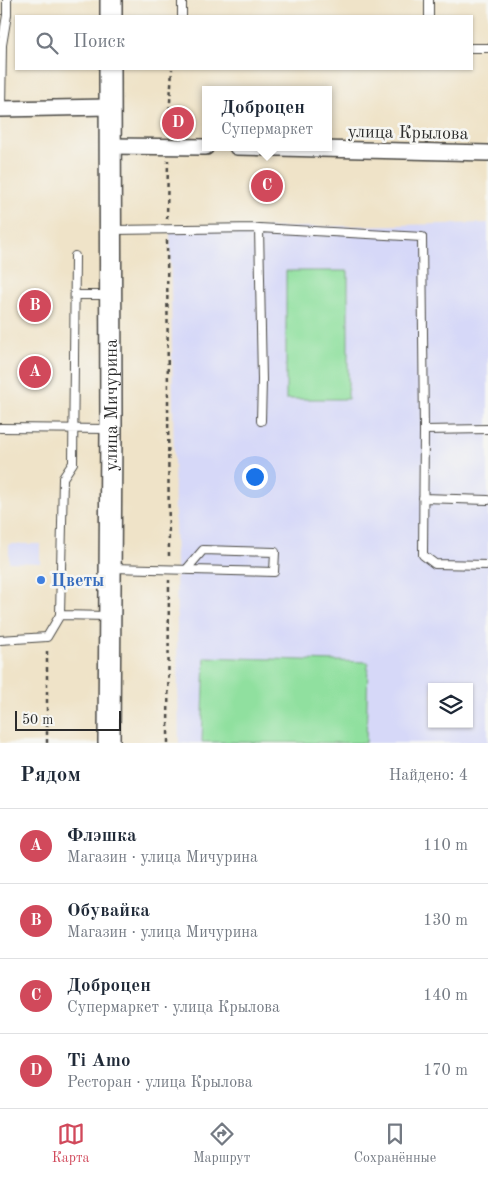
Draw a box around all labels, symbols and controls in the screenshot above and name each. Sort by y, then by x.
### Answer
search box [15,15,473,70]
icon: search [33,29,61,57]
text: Поиск [73,33,125,52]
popup [202,86,332,151]
text: Доброцен [221,99,305,118]
pin: D [162,104,194,142]
text: Супермаркет [221,122,313,138]
street label: улица Крылова [347,123,469,143]
pin: C [251,167,283,205]
pin: B [19,287,51,325]
street label: улица Мичурина [103,339,121,471]
pin: A [19,353,51,391]
your location [242,464,268,490]
place label: Цветы [51,572,104,590]
marker: Цветы [35,574,47,586]
map controls [428,683,473,728]
button: layers [428,683,473,728]
scale bar [15,708,121,731]
text: 50 m [22,713,53,727]
text: Рядом [20,765,81,786]
text: Найдено: 4 [389,768,468,784]
text: Флэшка [67,827,137,846]
text: A [30,838,42,854]
text: 110 m [423,838,468,854]
text: Магазин · улица Мичурина [67,850,258,866]
text: Обувайка [67,902,150,921]
text: B [30,913,42,929]
text: 130 m [423,913,468,929]
text: Магазин · улица Мичурина [67,925,258,941]
text: Доброцен [67,977,151,996]
text: C [31,988,41,1004]
text: 140 m [423,988,468,1004]
text: Супермаркет · улица Крылова [67,1000,280,1016]
text: Ti Amo [67,1052,131,1071]
text: D [30,1063,42,1079]
text: 170 m [423,1063,468,1079]
text: Ресторан · улица Крылова [67,1075,253,1091]
tab: Карта [52,1120,90,1167]
tab: Маршрут [193,1120,250,1167]
tab: Сохранённые [354,1120,436,1167]

